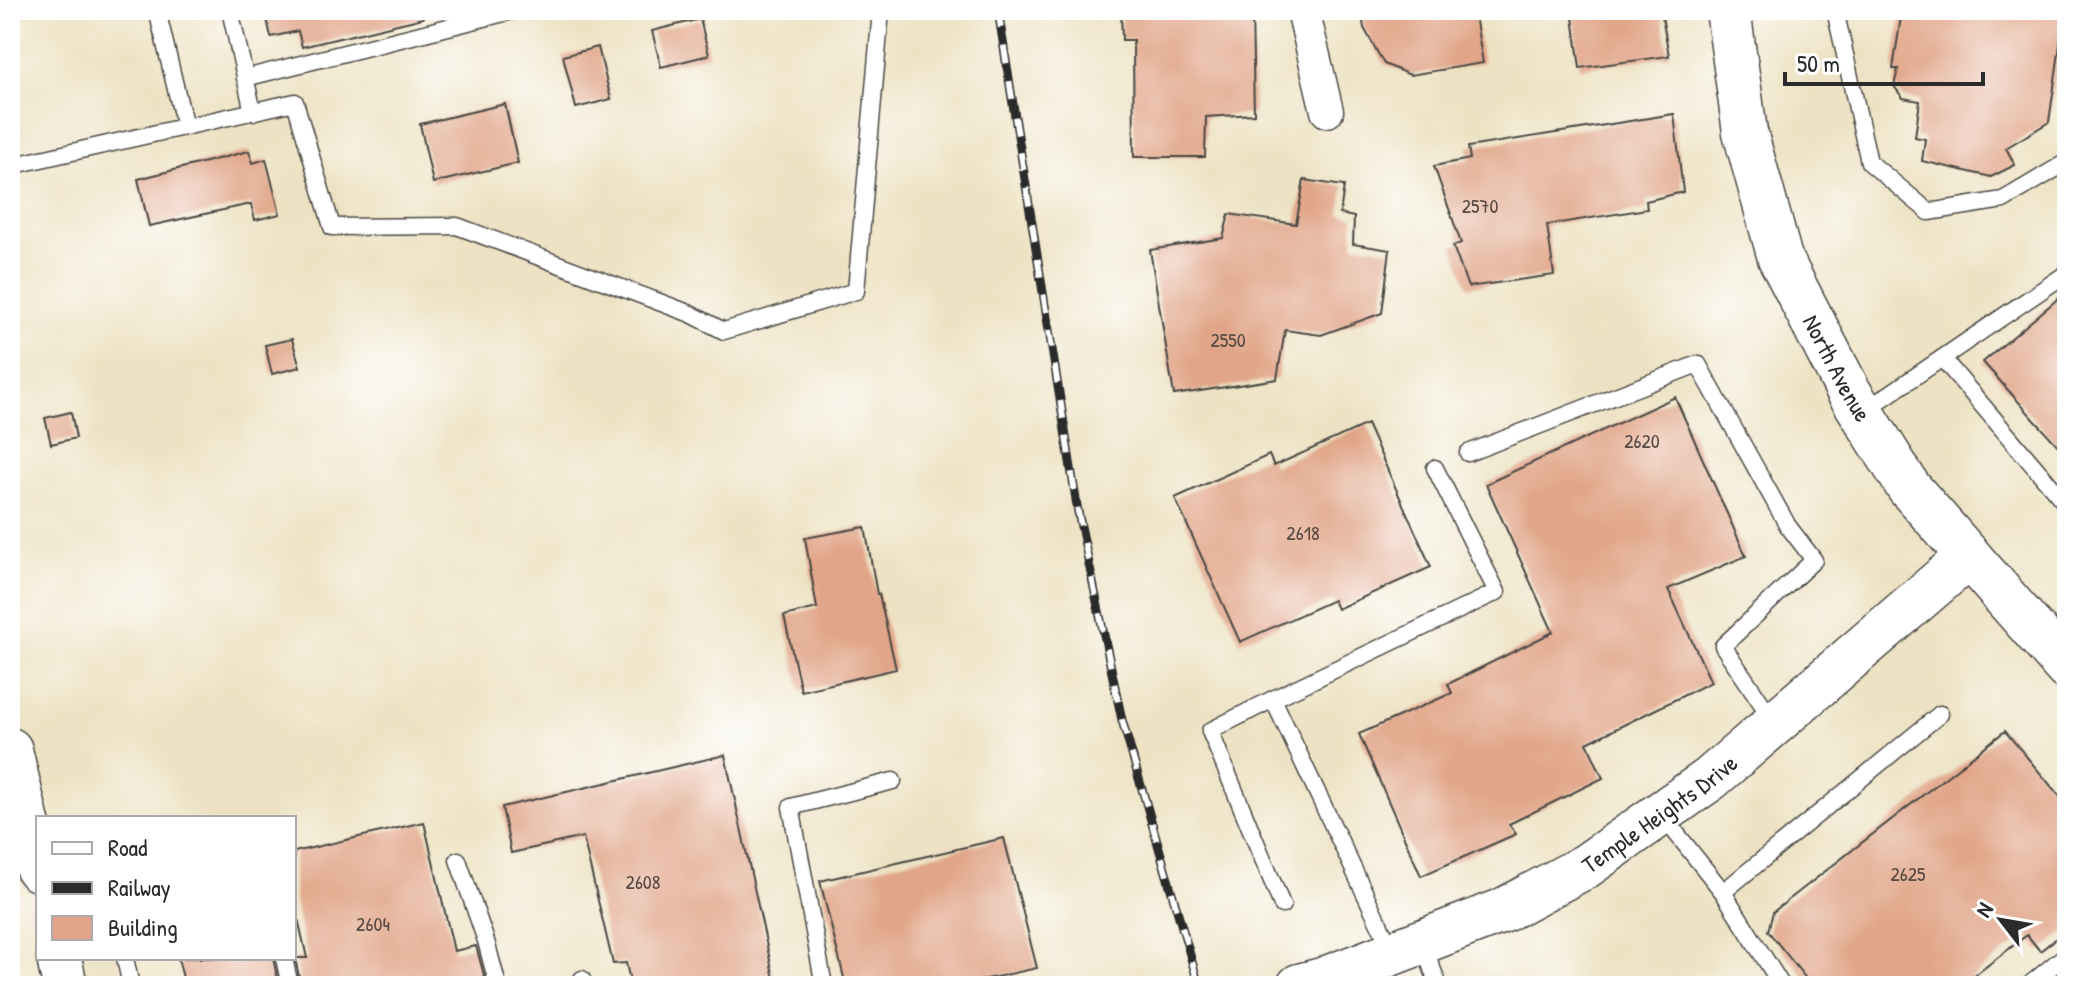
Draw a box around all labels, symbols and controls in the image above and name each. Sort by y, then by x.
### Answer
scale bar [1785,36,1983,86]
text: 50 m [1797,47,1840,79]
house number: 2570 [1462,192,1498,219]
street label: North Avenue [1796,309,1880,428]
house number: 2550 [1210,326,1246,353]
house number: 2620 [1624,427,1660,454]
house number: 2618 [1286,519,1320,546]
street label: Temple Heights Drive [1575,747,1744,880]
legend [36,816,296,960]
text: Road [108,831,147,863]
house number: 2625 [1890,860,1926,887]
house number: 2608 [626,868,660,895]
text: Railway [108,871,171,903]
north arrow [1961,880,2041,960]
text: N [1968,897,2000,922]
house number: 2604 [356,910,390,937]
text: Building [108,911,178,943]

